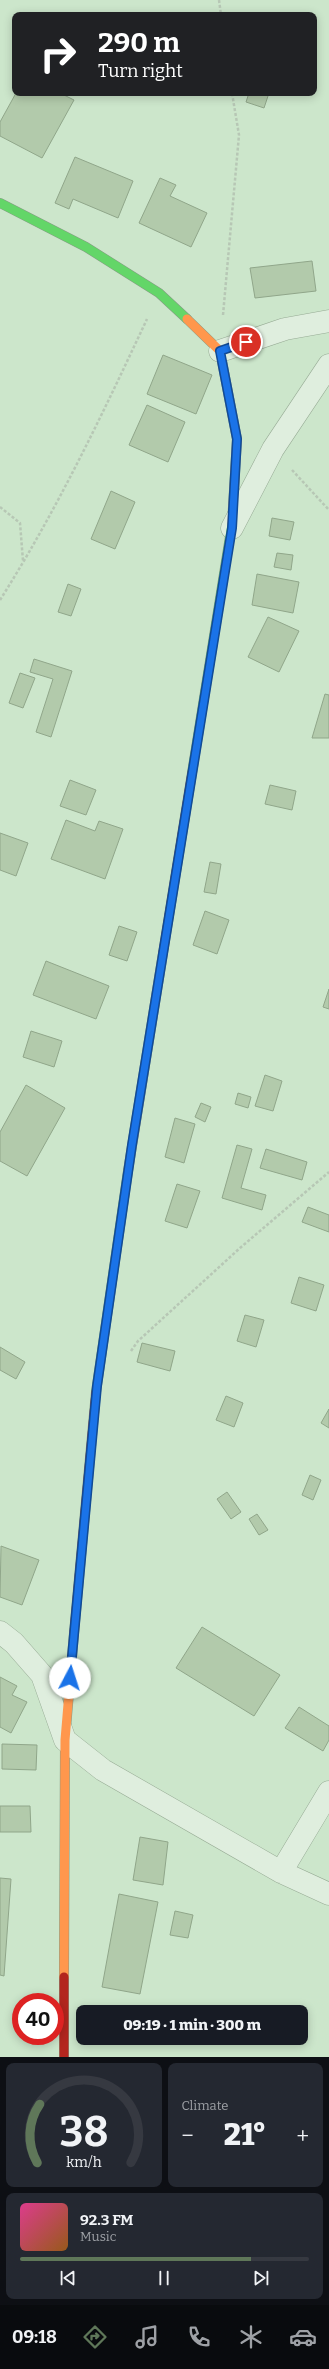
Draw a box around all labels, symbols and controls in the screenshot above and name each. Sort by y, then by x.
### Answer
text: 290 m [98,26,180,59]
icon: right [32,28,84,80]
text: Turn right [98,60,183,82]
pin [229,325,263,359]
icon: arrive [235,331,257,353]
position arrow [49,1657,91,1699]
speed limit sign: 40 [12,1993,64,2045]
text: 09:19 · 1 min · 300 m [123,2016,261,2034]
text: Climate [182,2098,228,2113]
text: 38 [59,2107,108,2157]
text: 21° [224,2117,266,2153]
text: − [182,2122,194,2149]
text: + [296,2122,309,2149]
text: km/h [66,2154,102,2171]
text: 92.3 FM [80,2211,133,2229]
text: Music [80,2229,116,2244]
icon: previous [57,2267,79,2289]
icon: pause [153,2267,175,2289]
icon: next [250,2267,272,2289]
icon: directions [81,2323,109,2351]
icon: music [133,2323,161,2351]
icon: phone [185,2323,213,2351]
icon: climate [237,2323,265,2351]
icon: car [289,2323,317,2351]
text: 09:18 [12,2326,57,2348]

